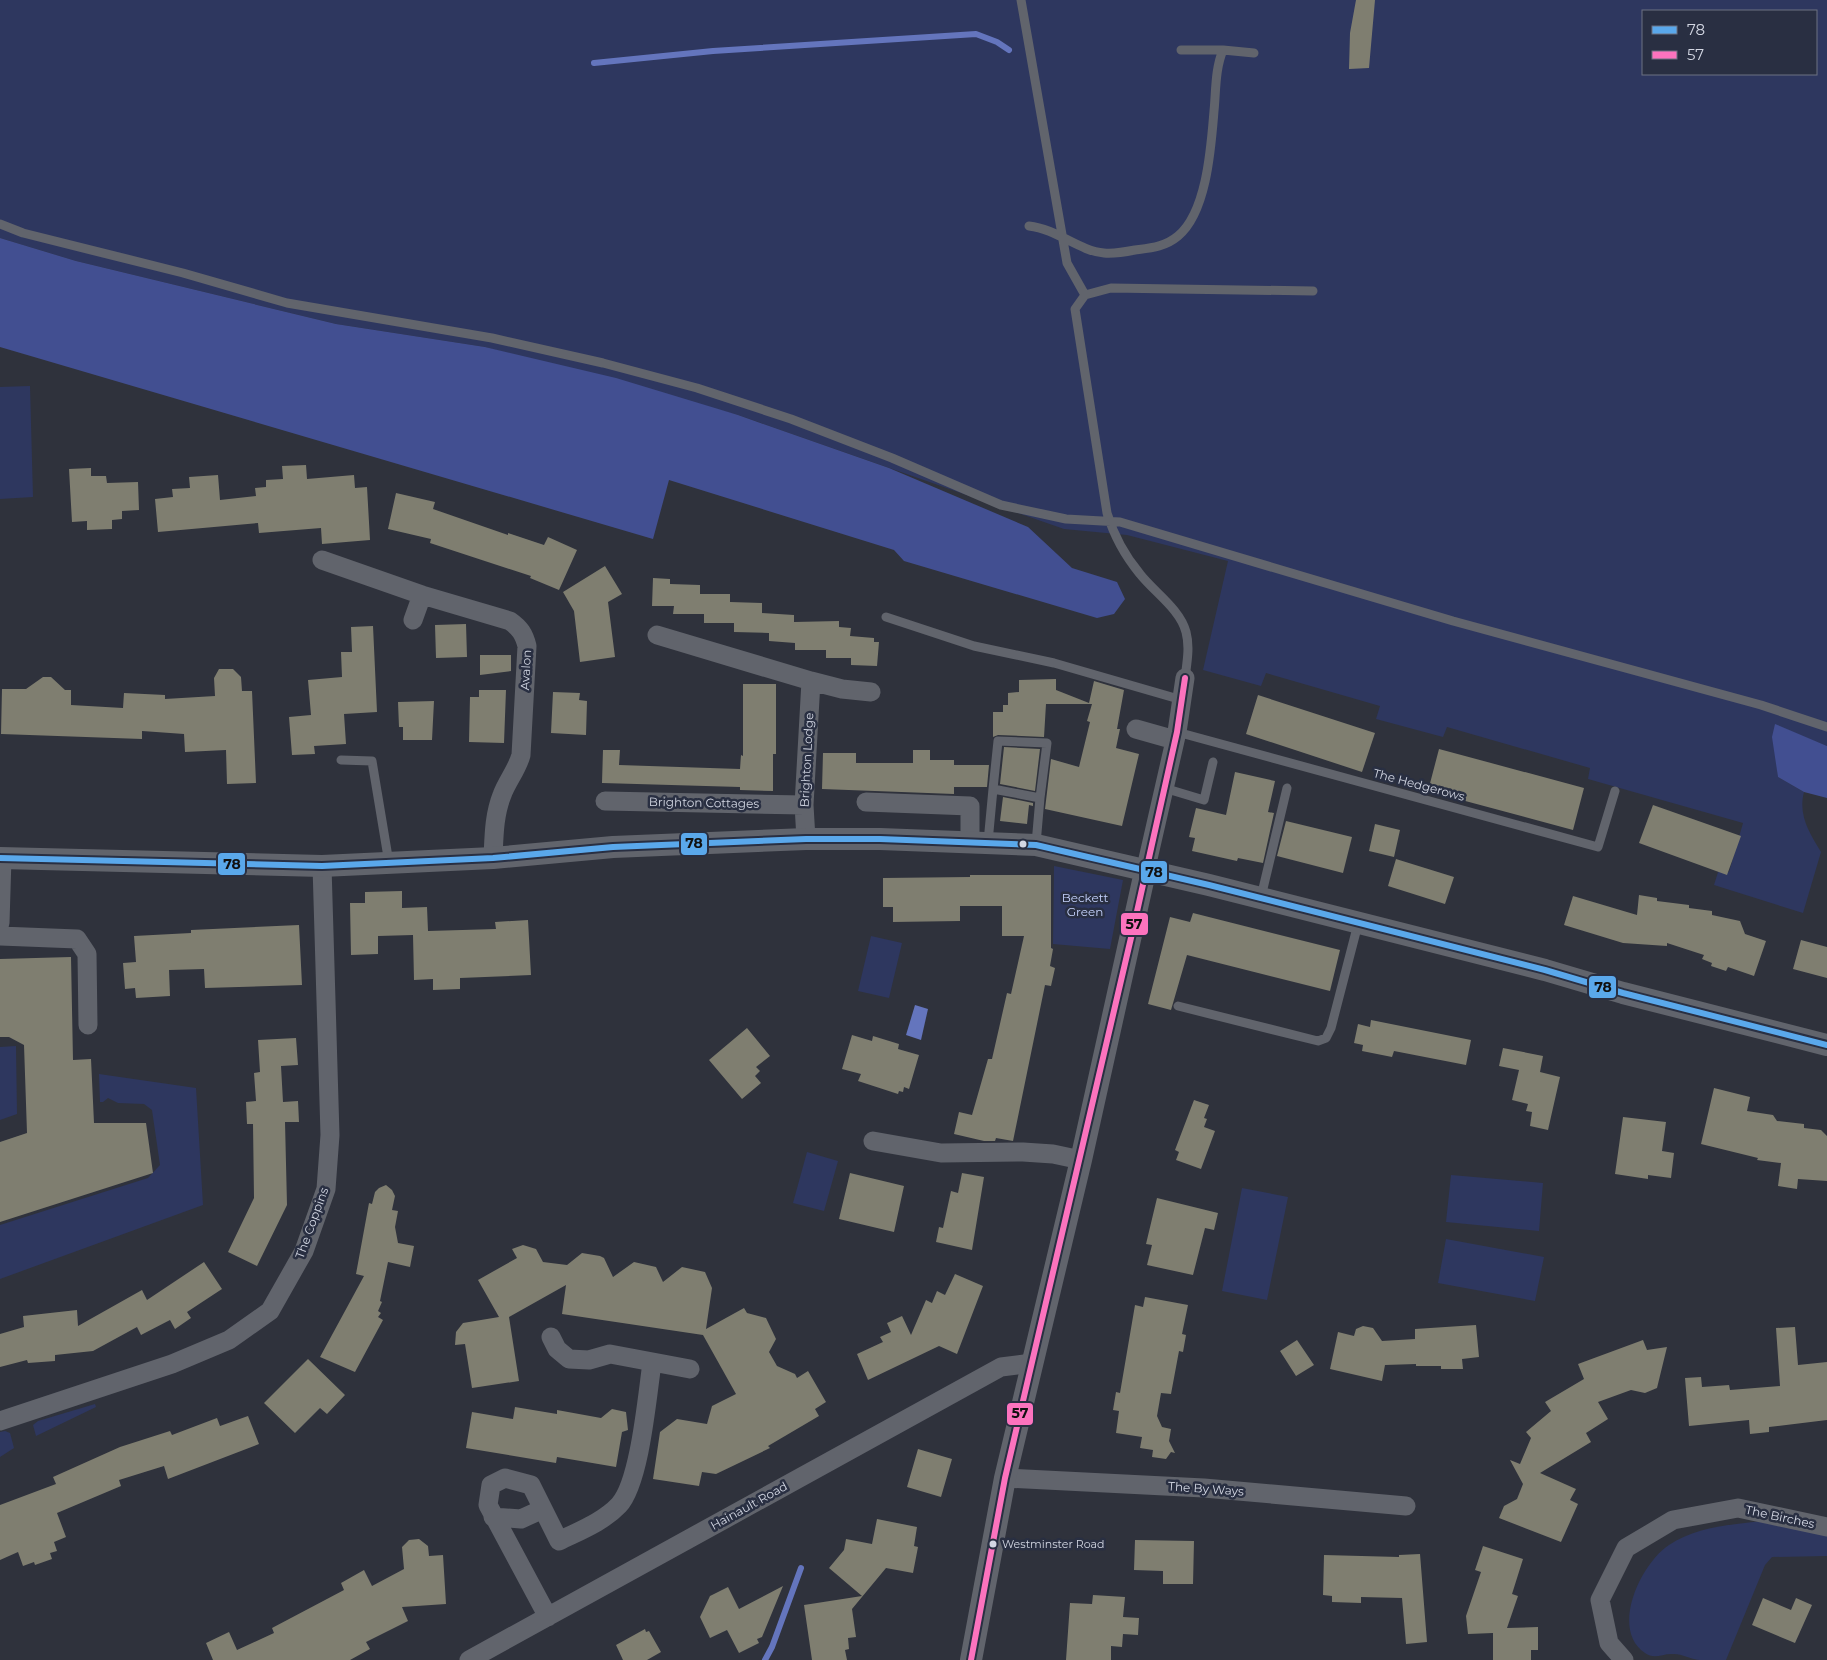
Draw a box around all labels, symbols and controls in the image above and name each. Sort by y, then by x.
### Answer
legend [1642,10,1817,75]
text: 78 [1687,20,1705,39]
text: 57 [1687,45,1704,64]
street label: Avalon [517,649,534,691]
street label: Brighton Lodge [797,712,816,808]
street label: The Hedgerows [1372,765,1467,804]
street label: Brighton Cottages [649,794,759,811]
line badge: 78 [680,832,708,856]
text: 78 [685,834,703,852]
unlabelled marker [1018,839,1028,849]
line badge: 78 [217,852,246,876]
text: 78 [223,855,241,873]
line badge: 78 [1140,860,1168,884]
text: 78 [1145,863,1163,881]
park label: Beckett Green [1062,890,1108,919]
line badge: 57 [1120,912,1149,936]
text: 57 [1126,915,1143,933]
line badge: 78 [1588,975,1617,999]
text: 78 [1594,978,1612,996]
street label: The Coppins [292,1185,331,1260]
line badge: 57 [1006,1402,1034,1426]
text: 57 [1012,1404,1029,1422]
street label: Hainault Road [708,1478,790,1533]
street label: The By Ways [1168,1478,1245,1499]
street label: The Birches [1744,1502,1816,1531]
place label: Westminster Road [1002,1537,1104,1551]
marker: Westminster Road [988,1539,998,1549]

